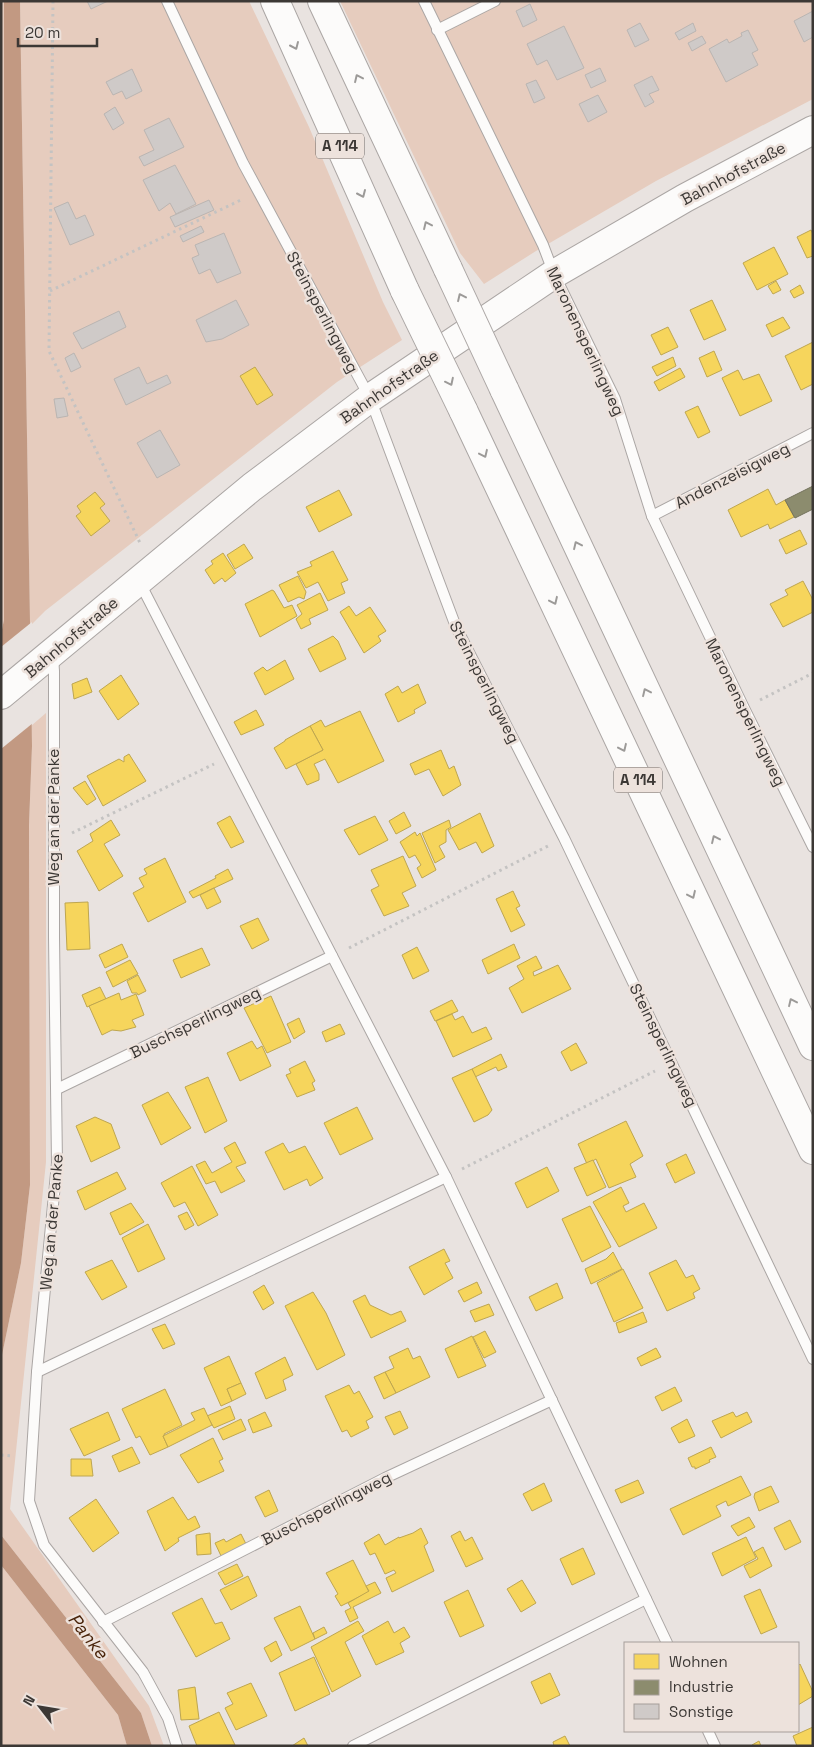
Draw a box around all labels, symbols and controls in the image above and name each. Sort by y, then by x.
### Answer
scale bar [18,15,96,47]
text: 20 m [25,23,60,42]
one-way arrow [288,41,299,50]
one-way arrow [354,74,364,83]
road number: A 114 [316,134,364,158]
street label: Bahnhofstraße [677,137,789,210]
one-way arrow [355,189,366,198]
one-way arrow [423,221,433,230]
street label: Steinsperlingweg [282,248,363,377]
street label: Maronensperlingweg [542,263,629,419]
one-way arrow [457,293,467,302]
street label: Bahnhofstraße [336,345,443,428]
one-way arrow [444,377,454,386]
street label: Andenzeisigweg [671,438,793,513]
one-way arrow [478,449,489,458]
one-way arrow [573,541,584,550]
street label: Bahnhofstraße [20,592,122,683]
one-way arrow [547,596,558,605]
street label: Steinsperlingweg [445,617,524,747]
street label: Maronensperlingweg [701,635,791,790]
one-way arrow [642,688,653,697]
one-way arrow [617,743,627,752]
street label: Weg an der Panke [43,749,64,885]
road number: A 114 [614,768,662,792]
one-way arrow [711,835,722,844]
one-way arrow [686,890,697,899]
street label: Steinsperlingweg [625,980,703,1110]
street label: Buschsperlingweg [126,982,264,1063]
one-way arrow [788,998,798,1007]
street label: Weg an der Panke [35,1153,68,1291]
street label: Buschsperlingweg [258,1467,395,1550]
water label: Panke [63,1608,114,1664]
legend [624,1642,799,1732]
text: Wohnen [669,1652,728,1671]
text: Industrie [669,1677,734,1696]
north arrow [15,1682,65,1732]
text: N [19,1692,39,1709]
text: Sonstige [669,1702,734,1721]

